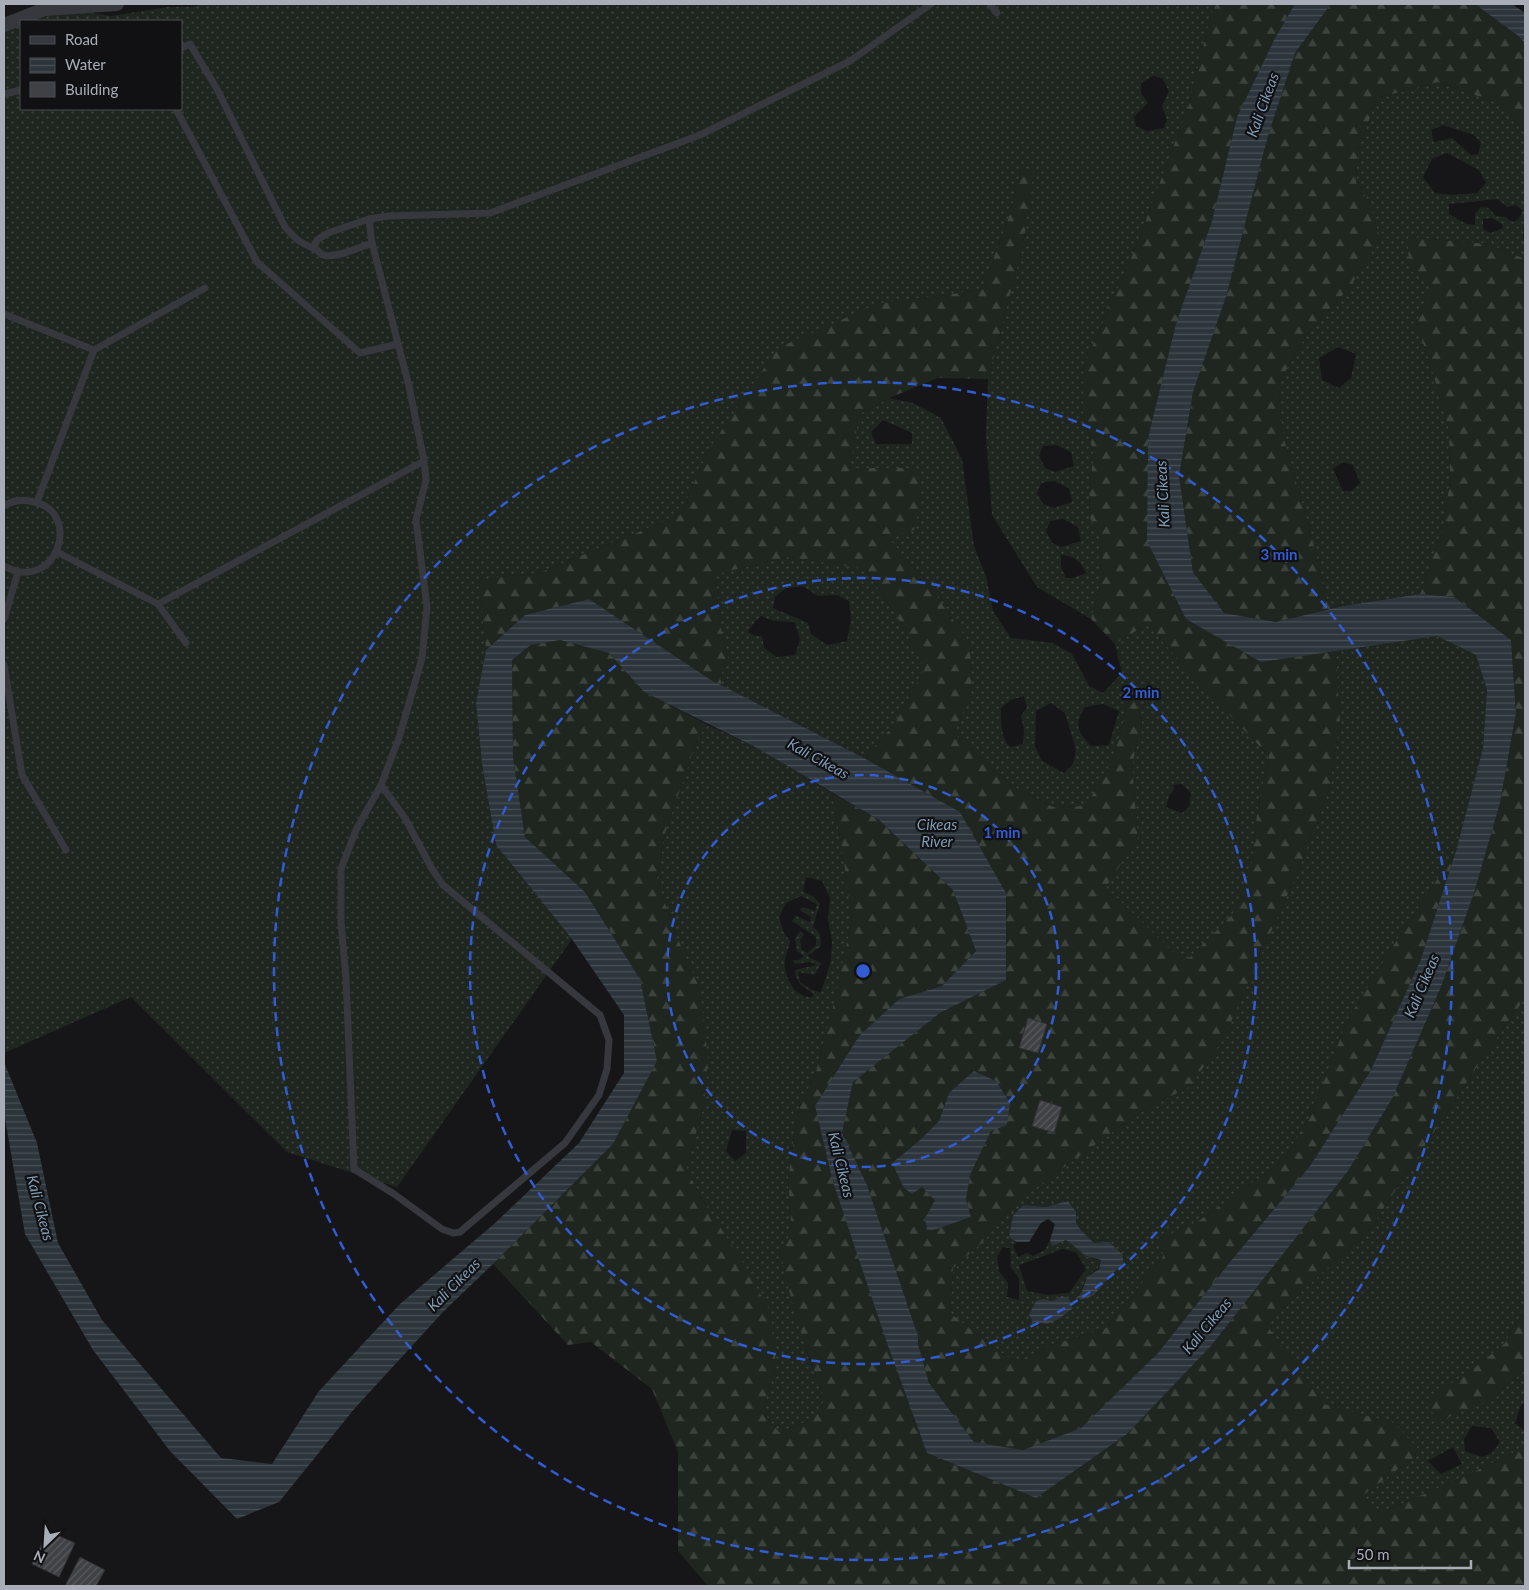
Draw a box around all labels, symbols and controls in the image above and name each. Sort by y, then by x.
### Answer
legend [20,20,182,110]
text: Road [65,30,98,48]
text: Water [65,55,106,73]
water label: Kali Cikeas [1242,70,1282,139]
text: Building [65,80,118,98]
water label: Kali Cikeas [1151,460,1173,528]
text: 3 min [1260,545,1298,563]
text: 2 min [1122,683,1160,701]
water label: Kali Cikeas [785,734,852,782]
water label: Cikeas River [917,815,957,850]
text: 1 min [983,823,1021,841]
water label: Kali Cikeas [1400,951,1443,1020]
centre of rings [854,962,872,980]
water label: Kali Cikeas [825,1130,859,1200]
water label: Kali Cikeas [24,1173,58,1243]
water label: Kali Cikeas [423,1254,483,1314]
water label: Kali Cikeas [1178,1294,1235,1357]
north arrow [20,1520,70,1570]
scale bar [1349,1538,1472,1570]
text: 50 m [1356,1545,1390,1563]
text: N [31,1547,48,1567]

